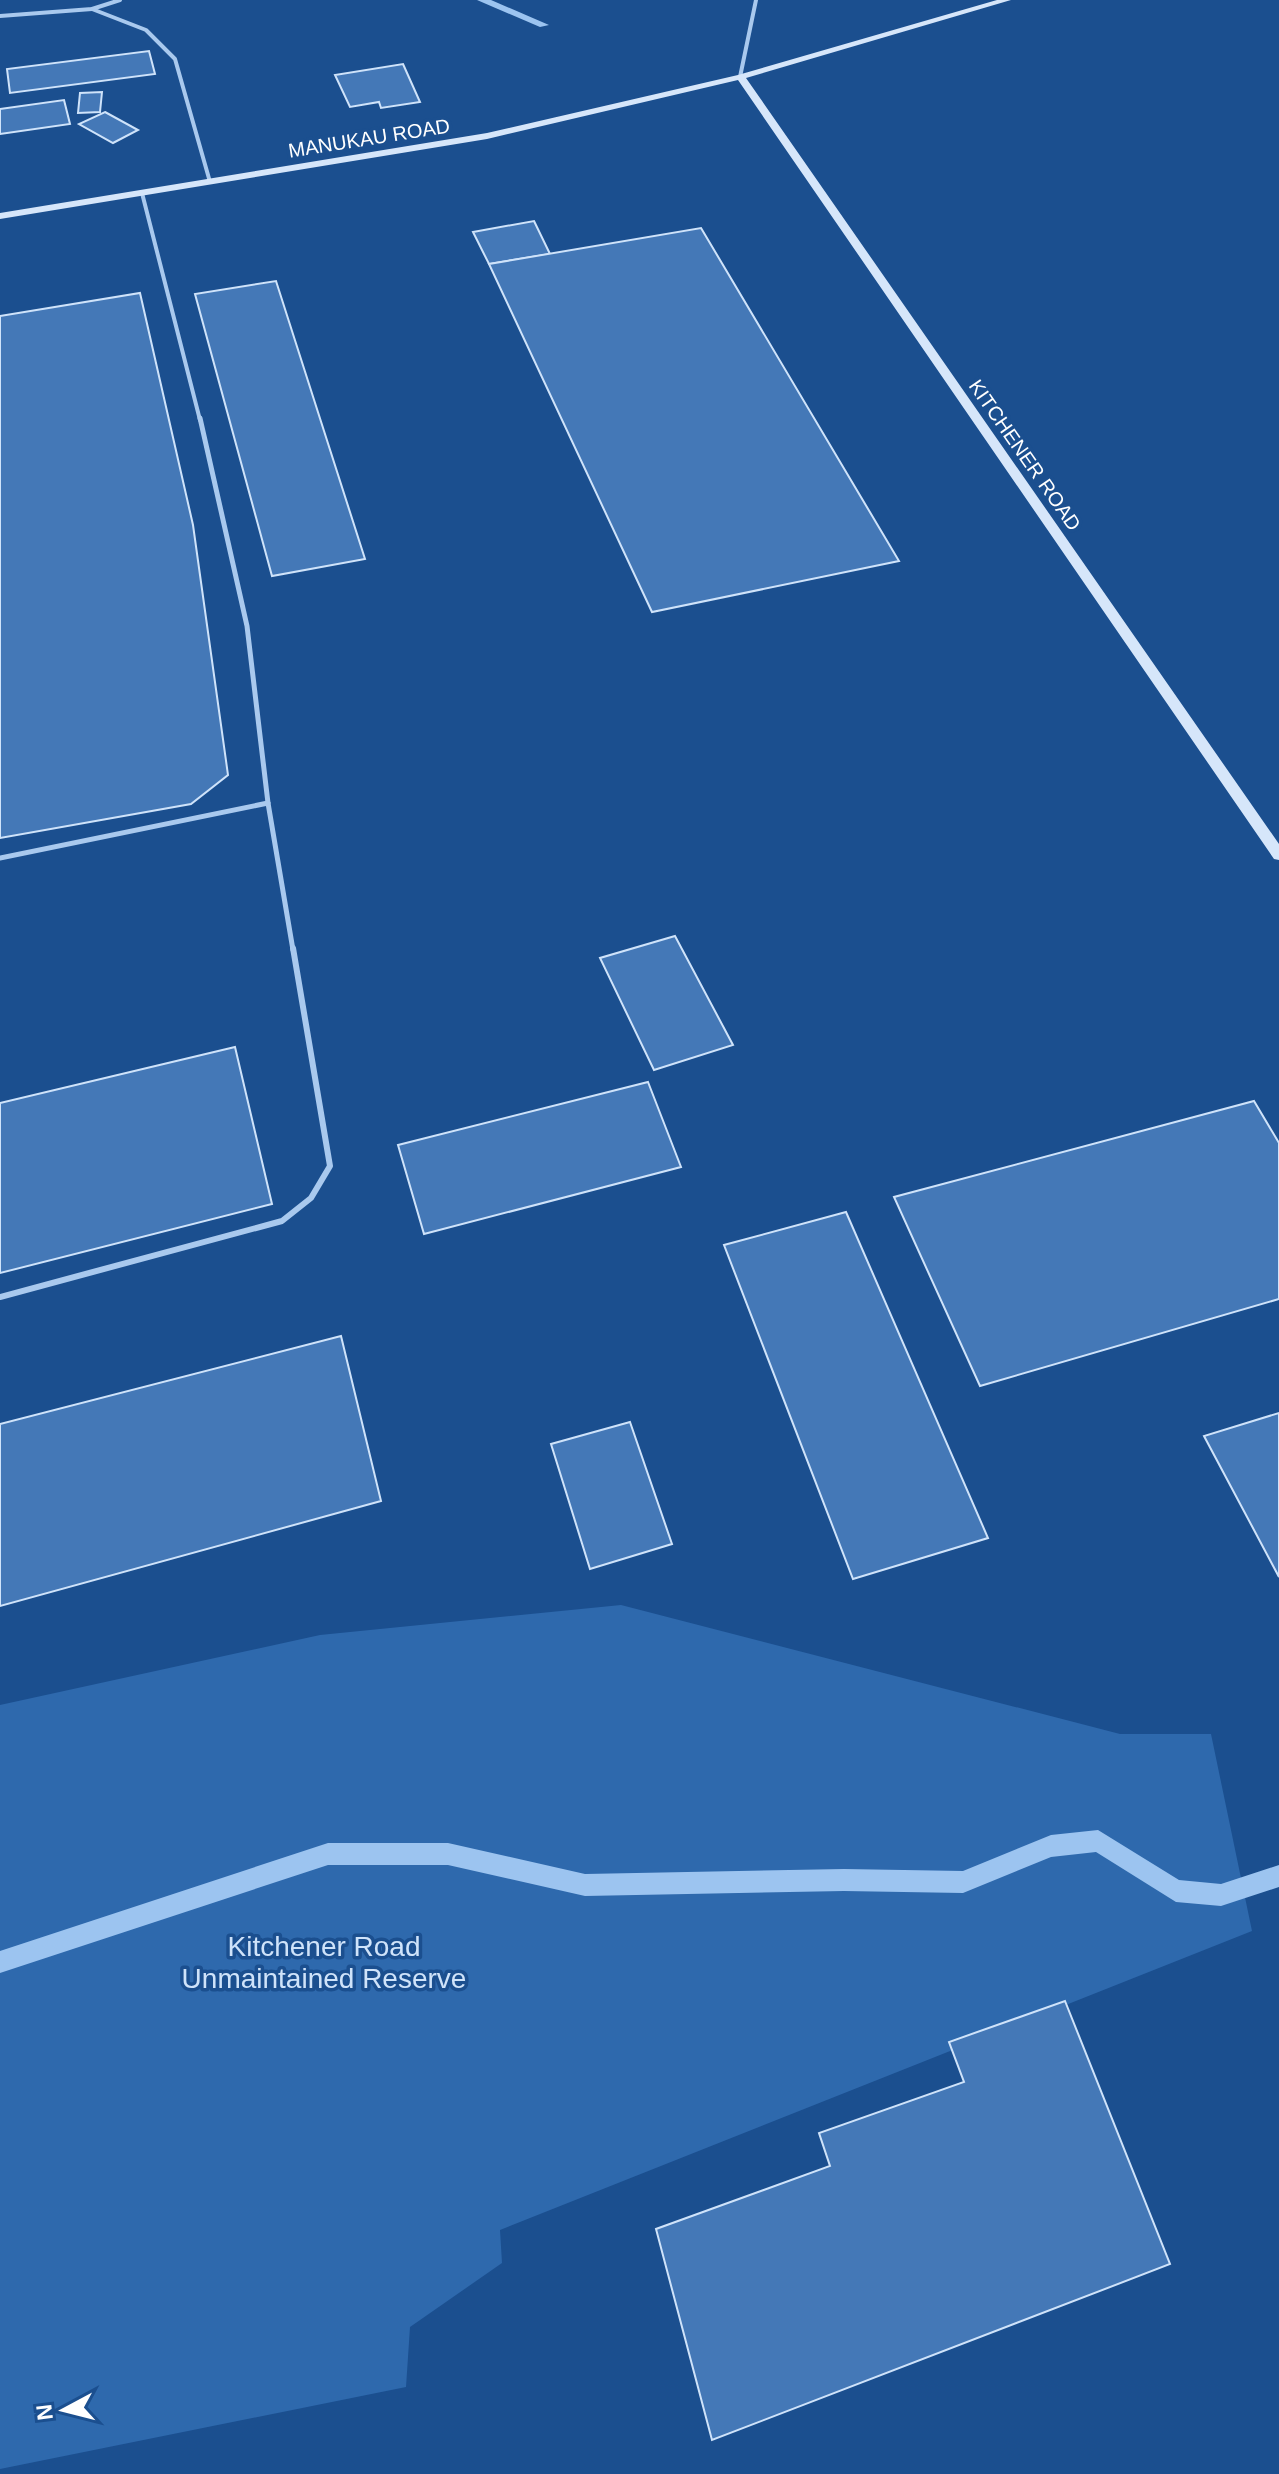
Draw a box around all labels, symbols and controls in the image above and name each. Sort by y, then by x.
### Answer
street label: MANUKAU ROAD [287,114,451,162]
street label: KITCHENER ROAD [965,375,1085,535]
park label: Kitchener Road Unmaintained Reserve [182,1931,466,1994]
north arrow [24,2370,104,2450]
text: N [31,2403,58,2422]

